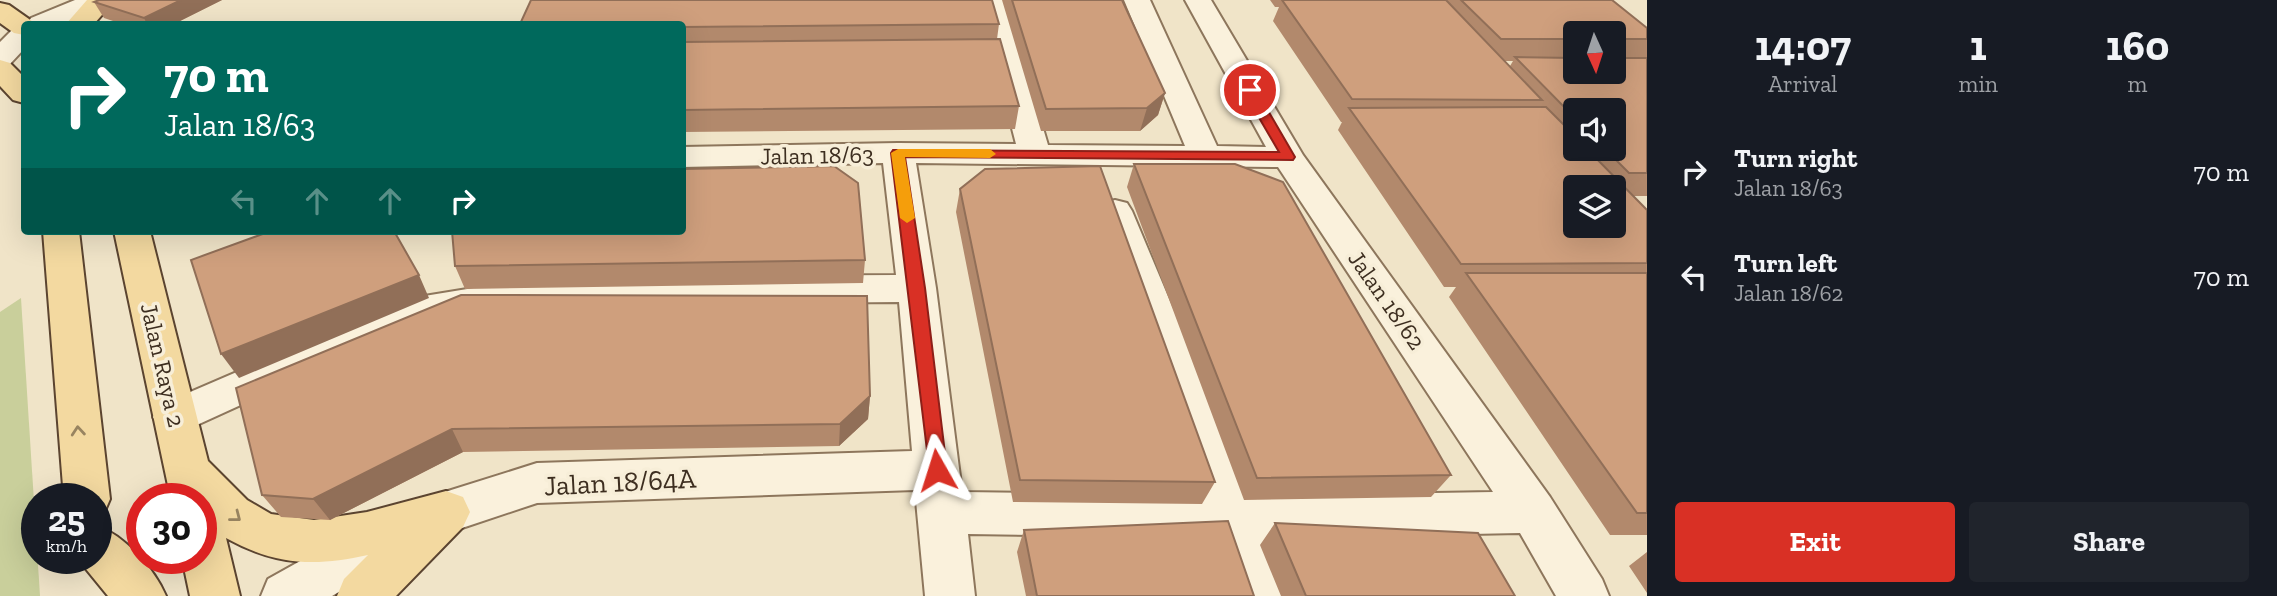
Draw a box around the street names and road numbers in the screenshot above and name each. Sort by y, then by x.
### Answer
street label: Jalan 18/63 [760,140,874,170]
street label: Jalan 18/62 [1342,245,1432,355]
street label: Jalan Raya 2 [135,300,191,430]
street label: Jalan 18/64A [543,461,698,502]

